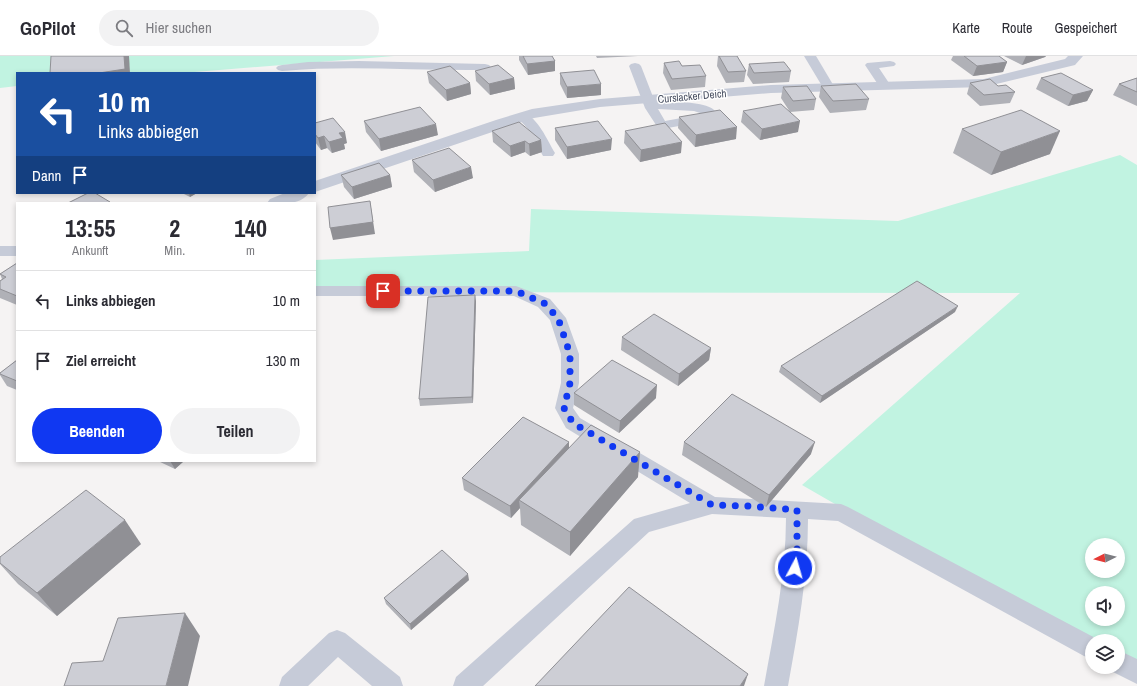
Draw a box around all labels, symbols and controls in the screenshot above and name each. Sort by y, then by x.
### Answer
search box [99,10,379,46]
text: GoPilot [20,15,75,41]
icon: search [113,17,135,39]
text: Hier suchen [145,17,212,38]
text: Karte [952,19,980,37]
text: Route [1002,19,1032,37]
text: Gespeichert [1054,19,1117,37]
text: 10 m [98,83,150,121]
street label: Curslacker Deich [657,86,727,106]
icon: left [32,88,84,140]
text: Links abbiegen [98,119,199,144]
icon: arrive [69,164,91,186]
text: Dann [32,165,61,186]
text: 13:55 [65,212,115,244]
text: 2 [169,212,180,244]
text: 140 [234,212,267,244]
text: Ankunft [72,242,108,259]
text: Min. [164,242,185,259]
text: m [246,242,255,259]
pin [366,274,400,308]
icon: arrive [372,280,394,302]
icon: left [32,290,54,312]
text: Links abbiegen [66,290,156,311]
text: 10 m [273,290,300,311]
icon: arrive [32,350,54,372]
text: Ziel erreicht [66,350,136,371]
text: 130 m [266,350,300,371]
button: Beenden [32,408,162,454]
button: Teilen [170,408,300,454]
north arrow [1085,538,1125,578]
map controls [1085,538,1125,674]
position arrow [774,547,816,589]
button: sound [1085,586,1125,626]
button: layers [1085,634,1125,674]

